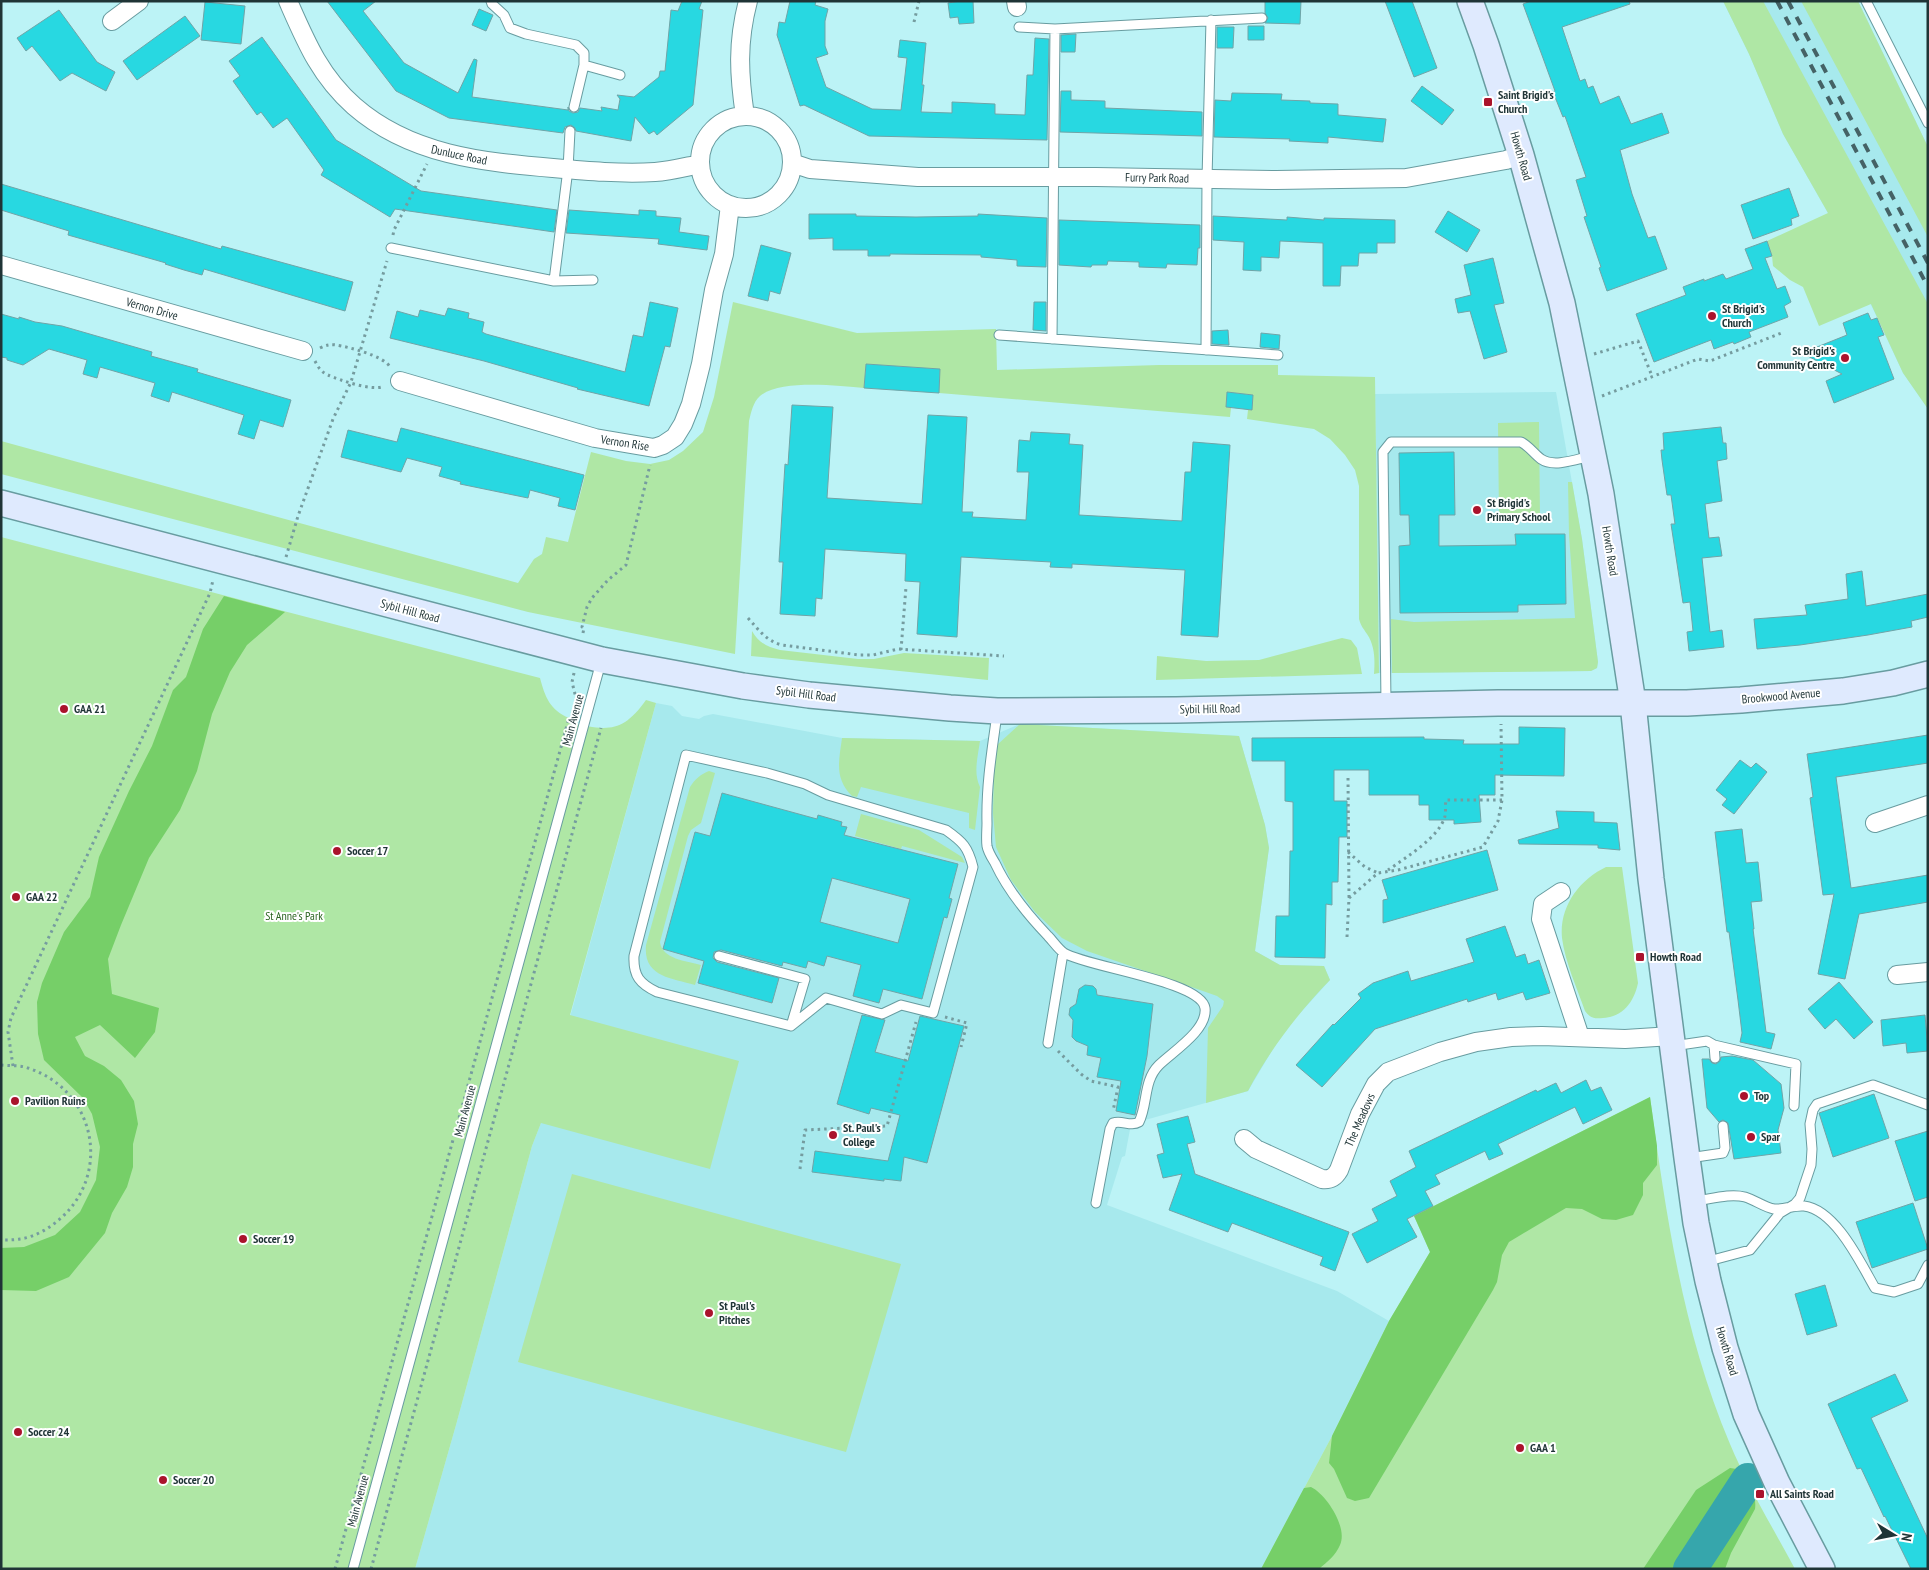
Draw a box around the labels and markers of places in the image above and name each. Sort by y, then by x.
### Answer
place label: Saint Brigid's Church [1498,87,1554,116]
marker: Saint Brigid's Church [1482,96,1494,108]
place label: St Brigid's Church [1722,301,1765,330]
marker: St Brigid's Church [1706,310,1718,322]
place label: St Brigid's Community Centre [1757,343,1835,372]
marker: St Brigid's Community Centre [1839,352,1851,364]
place label: St Brigid's Primary School [1487,495,1551,524]
marker: St Brigid's Primary School [1471,504,1483,516]
place label: GAA 21 [74,701,106,716]
marker: GAA 21 [58,703,70,715]
place label: Soccer 17 [347,843,389,858]
marker: Soccer 17 [331,845,343,857]
place label: GAA 22 [26,889,57,904]
marker: GAA 22 [10,891,22,903]
place label: Howth Road [1650,949,1701,964]
marker: Howth Road [1634,951,1646,963]
place label: Top [1754,1088,1770,1103]
marker: Top [1738,1090,1750,1102]
place label: Pavilion Ruins [25,1093,85,1108]
marker: Pavilion Ruins [9,1095,21,1107]
place label: St. Paul's College [843,1120,881,1149]
marker: St. Paul's College [827,1129,839,1141]
place label: Spar [1761,1129,1781,1144]
marker: Spar [1745,1131,1757,1143]
place label: Soccer 19 [253,1231,295,1246]
marker: Soccer 19 [237,1233,249,1245]
place label: St Paul's Pitches [719,1298,755,1327]
marker: St Paul's Pitches [703,1307,715,1319]
place label: Soccer 24 [28,1424,70,1439]
marker: Soccer 24 [12,1426,24,1438]
place label: GAA 1 [1530,1440,1556,1455]
marker: GAA 1 [1514,1442,1526,1454]
place label: Soccer 20 [173,1472,215,1487]
marker: Soccer 20 [157,1474,169,1486]
place label: All Saints Road [1769,1486,1834,1501]
marker: All Saints Road [1754,1488,1766,1500]

